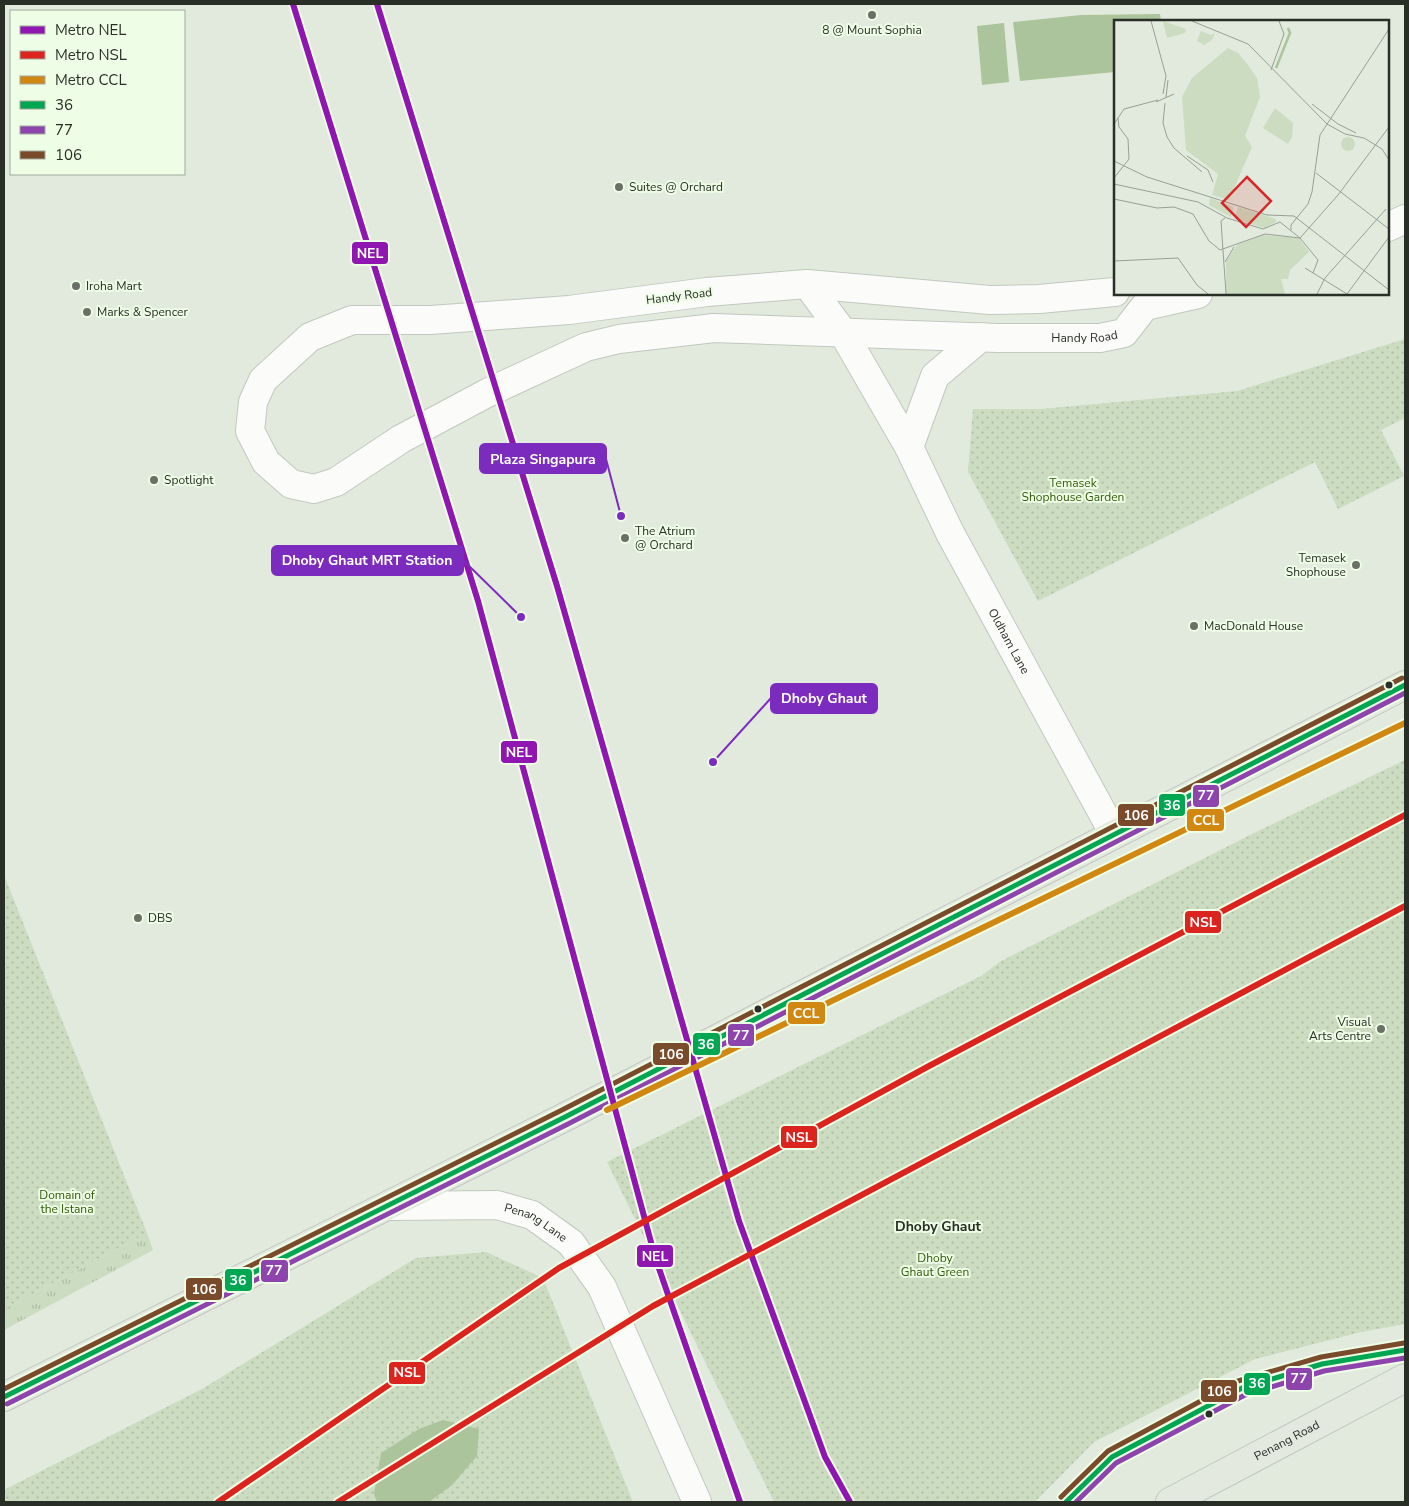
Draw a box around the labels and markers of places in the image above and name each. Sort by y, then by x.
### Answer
marker: 8 @ Mount Sophia [866,9,878,21]
place label: 8 @ Mount Sophia [822,22,922,38]
place label: Suites @ Orchard [629,179,723,195]
marker: Suites @ Orchard [613,181,625,193]
place label: Iroha Mart [86,278,142,294]
marker: Iroha Mart [70,280,82,292]
place label: Marks & Spencer [97,304,188,320]
marker: Marks & Spencer [81,306,93,318]
callout: Plaza Singapura [480,444,606,473]
place label: Spotlight [164,472,214,488]
marker: Spotlight [148,474,160,486]
place label: The Atrium @ Orchard [635,523,695,553]
marker: The Atrium @ Orchard [619,532,631,544]
callout: Dhoby Ghaut MRT Station [272,546,463,575]
place label: Temasek Shophouse [1286,550,1347,580]
marker: Temasek Shophouse [1350,559,1362,571]
place label: MacDonald House [1204,618,1303,634]
marker: MacDonald House [1188,620,1200,632]
unlabelled marker [1384,680,1394,690]
callout: Dhoby Ghaut [771,684,877,713]
place label: DBS [148,910,172,926]
marker: DBS [132,912,144,924]
unlabelled marker [753,1004,763,1014]
place label: Visual Arts Centre [1309,1014,1371,1044]
marker: Visual Arts Centre [1375,1023,1387,1035]
unlabelled marker [1204,1409,1214,1419]

